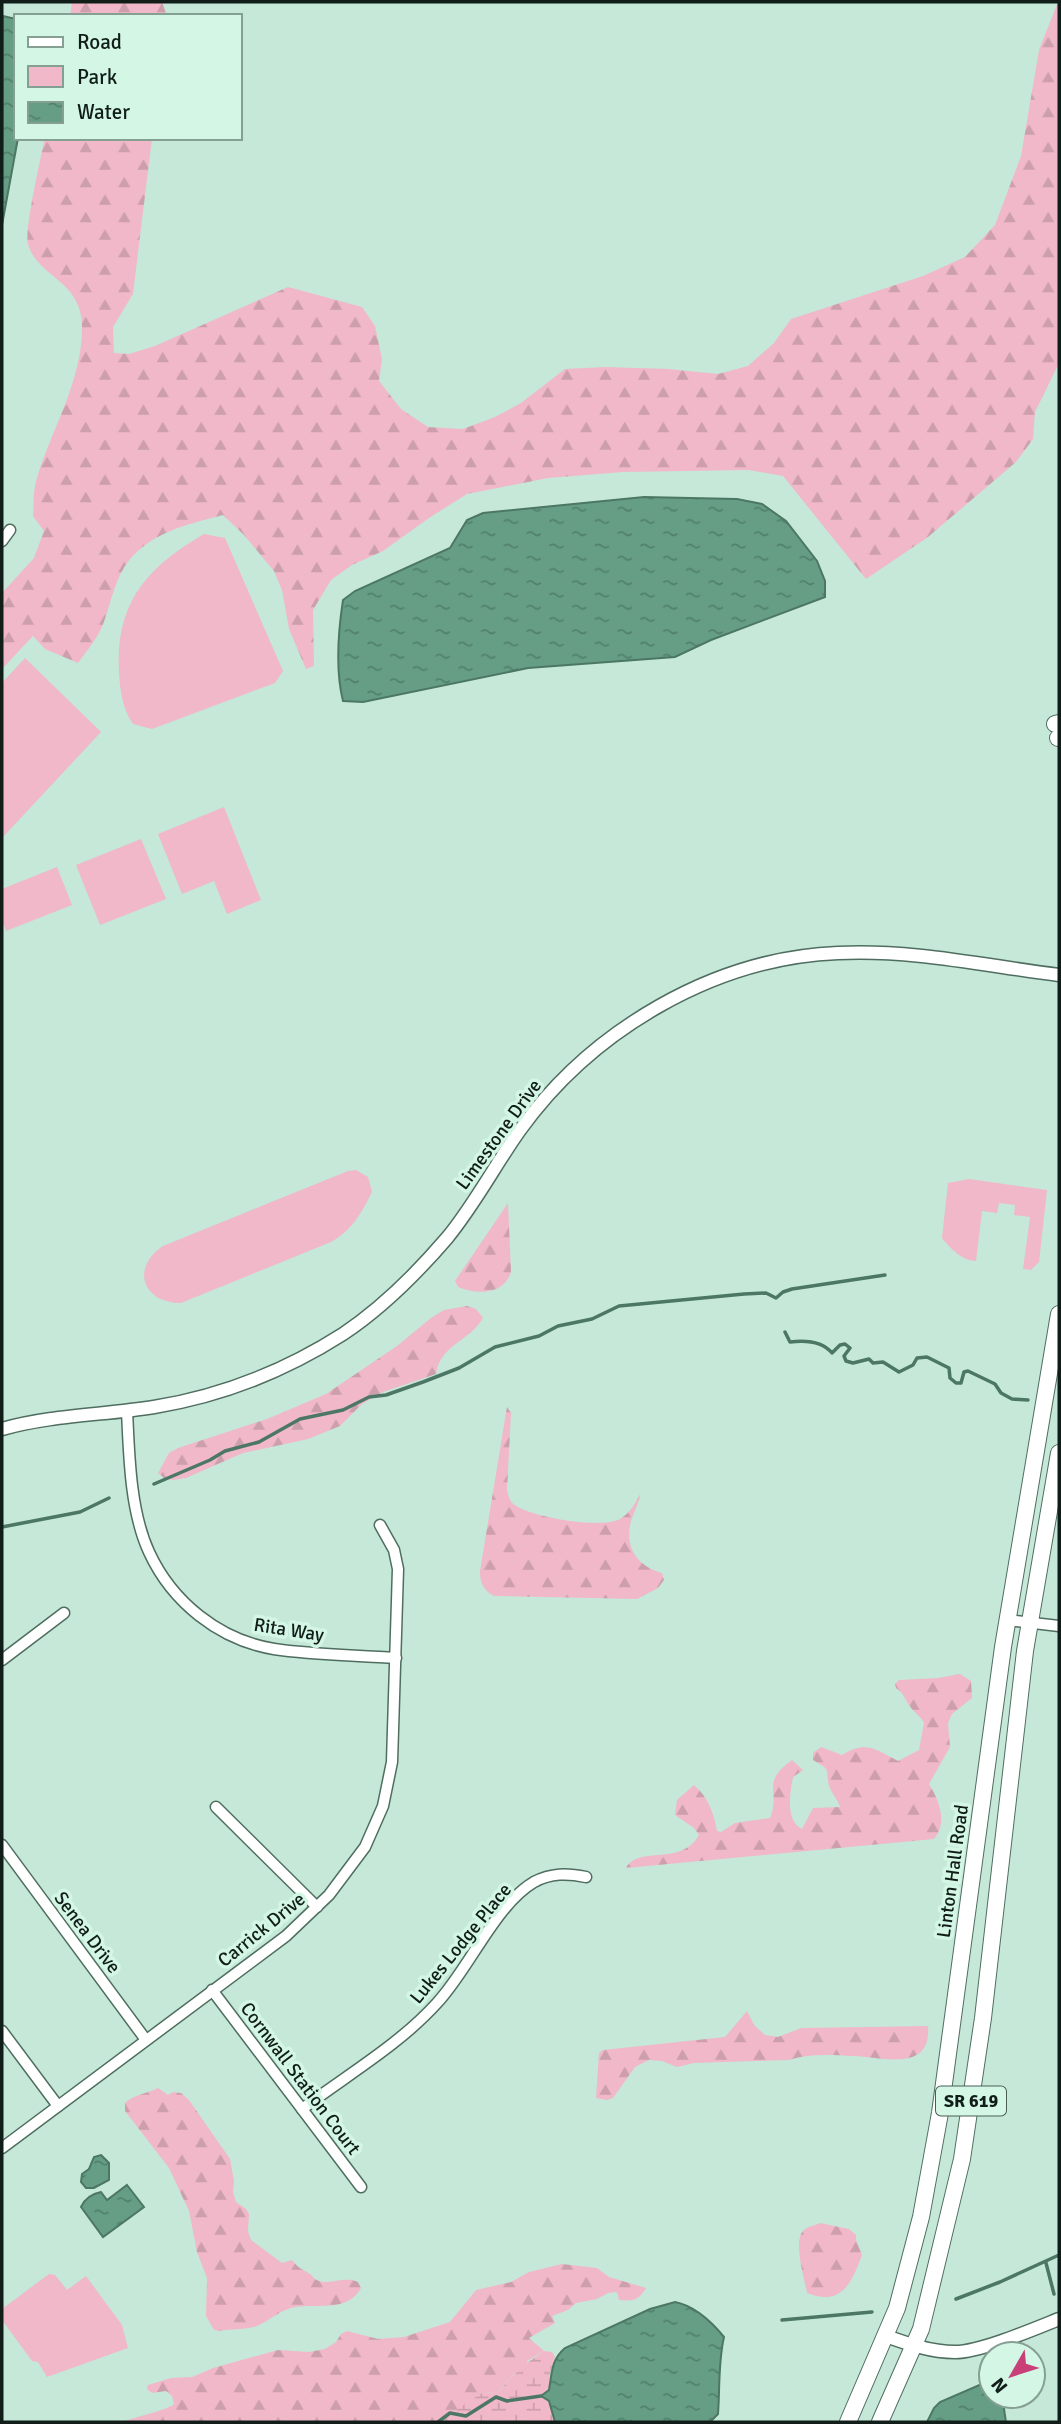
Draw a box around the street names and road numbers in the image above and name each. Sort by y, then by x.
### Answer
street label: Limestone Drive [451,1075,547,1194]
street label: Rita Way [252,1613,326,1647]
street label: Linton Hall Road [932,1803,974,1939]
street label: Lukes Lodge Place [405,1878,517,2009]
street label: Senea Drive [49,1887,126,1978]
street label: Carrick Drive [213,1887,310,1972]
street label: Cornwall Station Court [235,1997,366,2160]
road number: SR 619 [936,2087,1006,2116]

